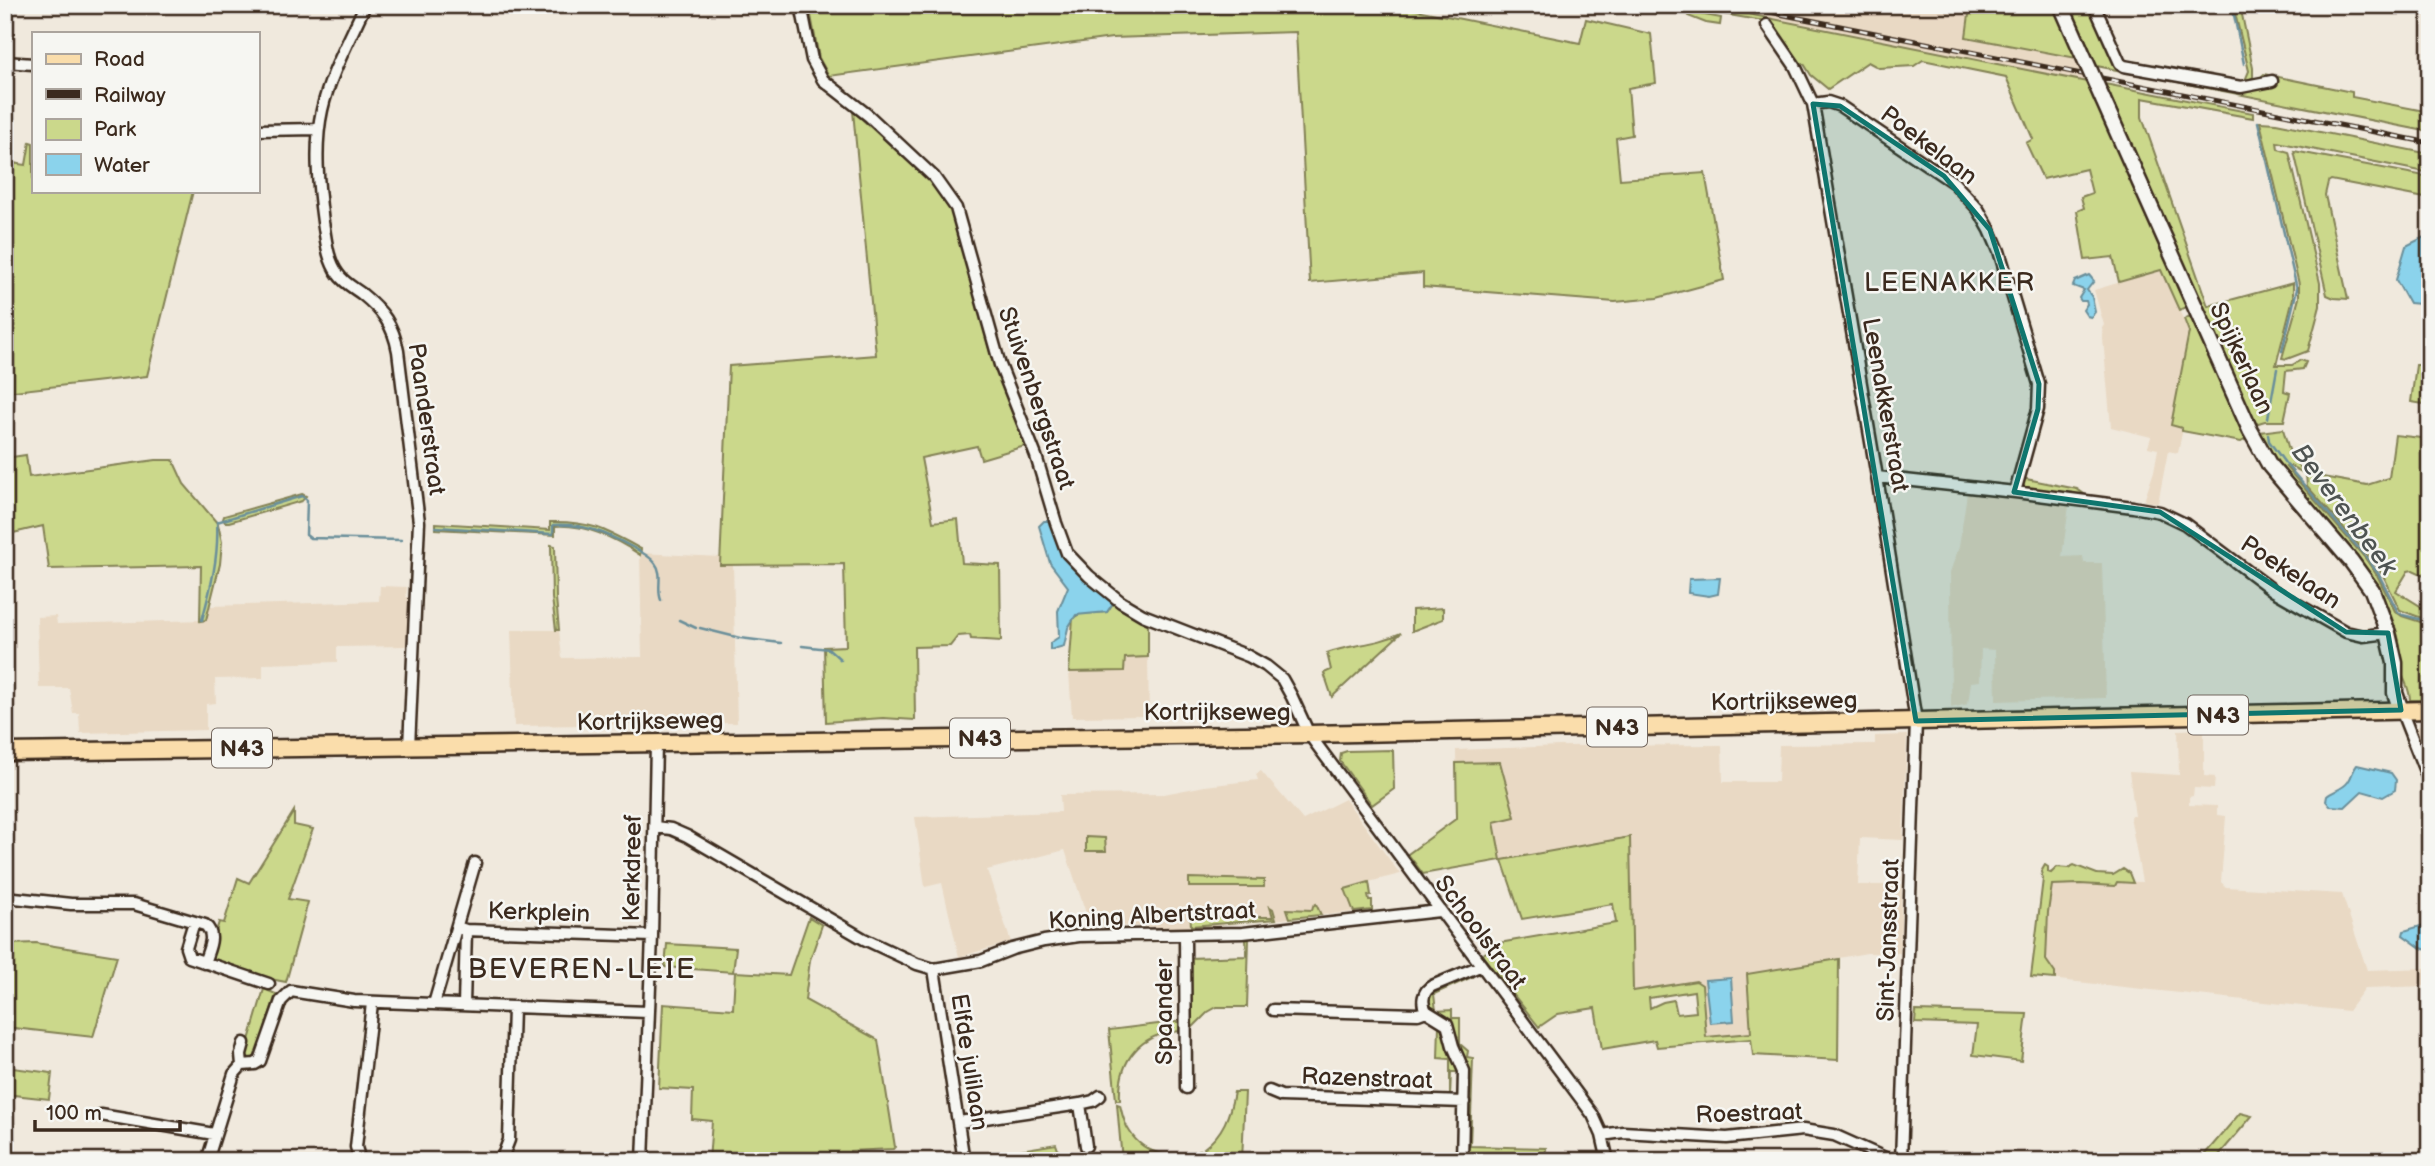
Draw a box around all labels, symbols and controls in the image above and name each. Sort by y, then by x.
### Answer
legend [32,32,259,192]
text: Road [94,47,145,72]
text: Railway [94,83,166,108]
street label: Poekelaan [1875,100,1983,191]
text: Park [94,117,137,142]
text: Water [94,153,150,178]
district label: LEENAKKER [1864,268,2036,299]
street label: Spijkerlaan [2203,298,2280,419]
street label: Stuivenbergstraat [992,303,1082,494]
street label: Leenakkerstraat [1856,316,1915,495]
street label: Paanderstraat [401,341,452,498]
water label: Beverenbeek [2284,438,2404,583]
street label: Poekelaan [2235,529,2346,615]
street label: Kortrijkseweg [1710,686,1858,717]
road number: N43 [2188,695,2248,734]
street label: Kortrijkseweg [1143,698,1291,727]
street label: Kortrijkseweg [576,706,724,737]
road number: N43 [1587,708,1647,747]
road number: N43 [950,718,1010,758]
road number: N43 [212,728,272,768]
street label: Kerkdreef [617,814,648,922]
street label: Sint-Jansstraat [1871,858,1906,1022]
street label: Schoolstraat [1428,870,1533,995]
street label: Kerkplein [487,896,591,929]
street label: Koning Albertstraat [1048,896,1257,935]
district label: BEVEREN-LEIE [468,953,696,986]
street label: Spaander [1150,959,1179,1065]
street label: Elfde julilaan [944,992,995,1133]
street label: Razenstraat [1301,1062,1434,1095]
scale bar [35,1089,180,1133]
street label: Roestraat [1695,1097,1804,1130]
text: 100 m [46,1101,102,1126]

